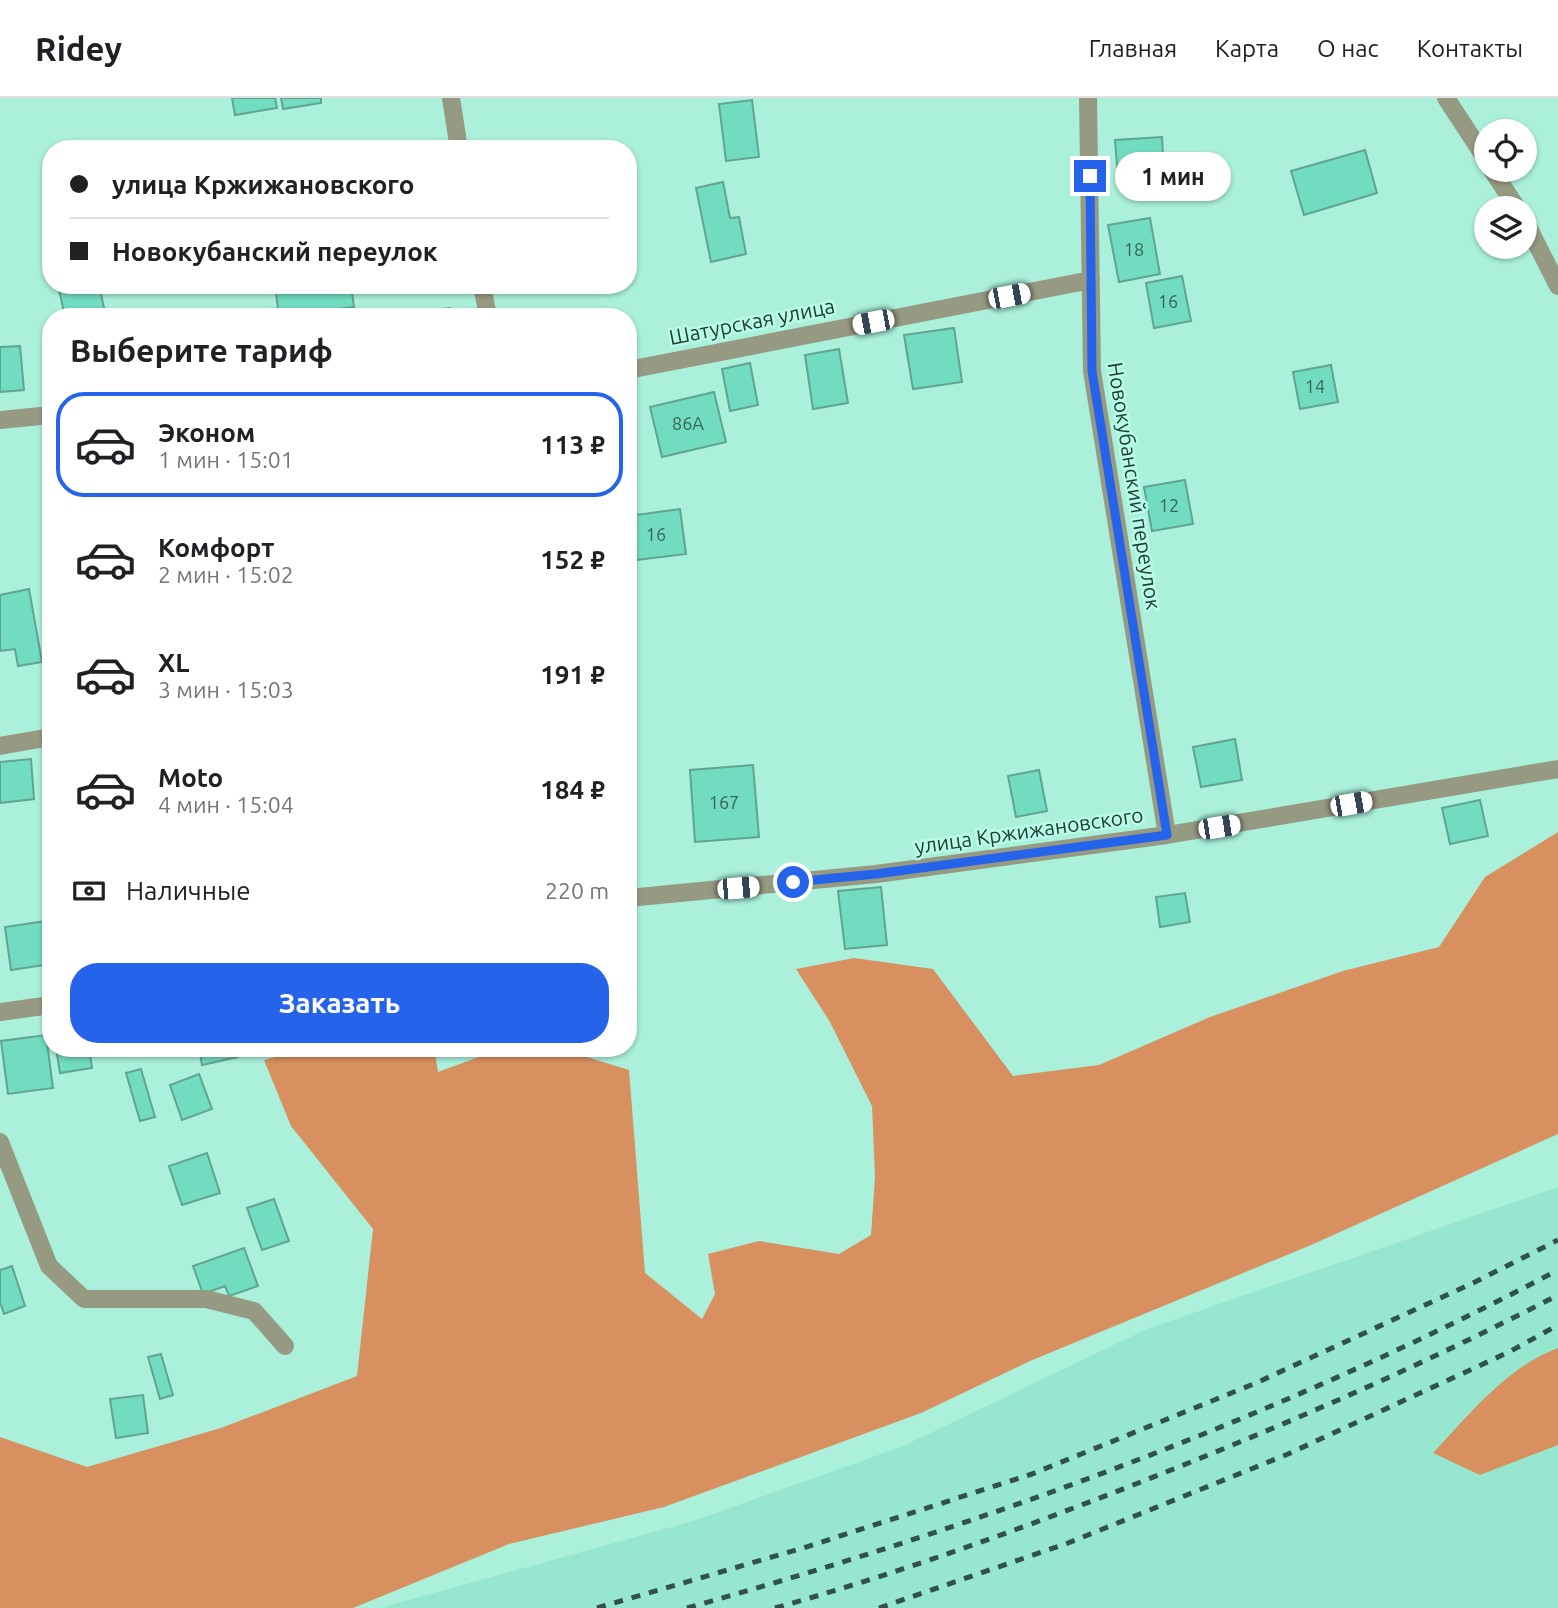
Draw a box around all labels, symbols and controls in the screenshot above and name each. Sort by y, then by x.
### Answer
text: Ridey [35,30,122,67]
text: Главная [1089,35,1177,62]
text: Карта [1215,35,1279,62]
text: О нас [1317,35,1379,62]
text: Контакты [1417,35,1523,62]
map controls [1474,119,1537,259]
button: locate [1474,119,1537,182]
callout: 1 мин [1114,152,1230,200]
route end [1074,160,1106,192]
text: 1 мин [1141,164,1205,189]
text: улица Кржижановского [112,170,414,199]
button: layers [1474,196,1537,259]
text: Новокубанский переулок [112,237,438,266]
house number: 18 [1124,239,1144,259]
car [987,282,1032,310]
house number: 16 [1158,291,1178,311]
street label: Шатурская улица [667,293,837,349]
car [851,308,896,336]
text: Выберите тариф [70,332,333,368]
street label: Новокубанский переулок [1104,360,1166,611]
house number: 14 [1305,376,1325,396]
icon: car [74,413,137,476]
house number: 86А [672,413,704,433]
text: Эконом [158,418,255,447]
text: 113 ₽ [540,430,605,459]
text: 1 мин · 15:01 [158,447,294,472]
house number: 12 [1159,495,1179,515]
house number: 16 [646,524,666,544]
icon: car [74,528,137,591]
text: Комфорт [158,533,274,562]
text: 152 ₽ [540,545,605,574]
text: 2 мин · 15:02 [158,562,294,587]
icon: car [74,643,137,706]
text: XL [158,648,189,677]
text: 191 ₽ [540,660,605,689]
text: 3 мин · 15:03 [158,677,294,702]
icon: car [74,758,137,821]
text: Moto [158,763,223,792]
text: 184 ₽ [540,775,605,804]
car [1329,790,1374,818]
text: 4 мин · 15:04 [158,792,294,817]
house number: 167 [709,792,739,812]
street label: улица Кржижановского [913,802,1145,858]
car [1197,813,1242,841]
route start [777,866,809,898]
icon: cash [70,872,108,910]
text: Наличные [126,876,251,905]
car [717,876,760,900]
text: 220 m [545,878,609,903]
button: Заказать [70,963,609,1043]

